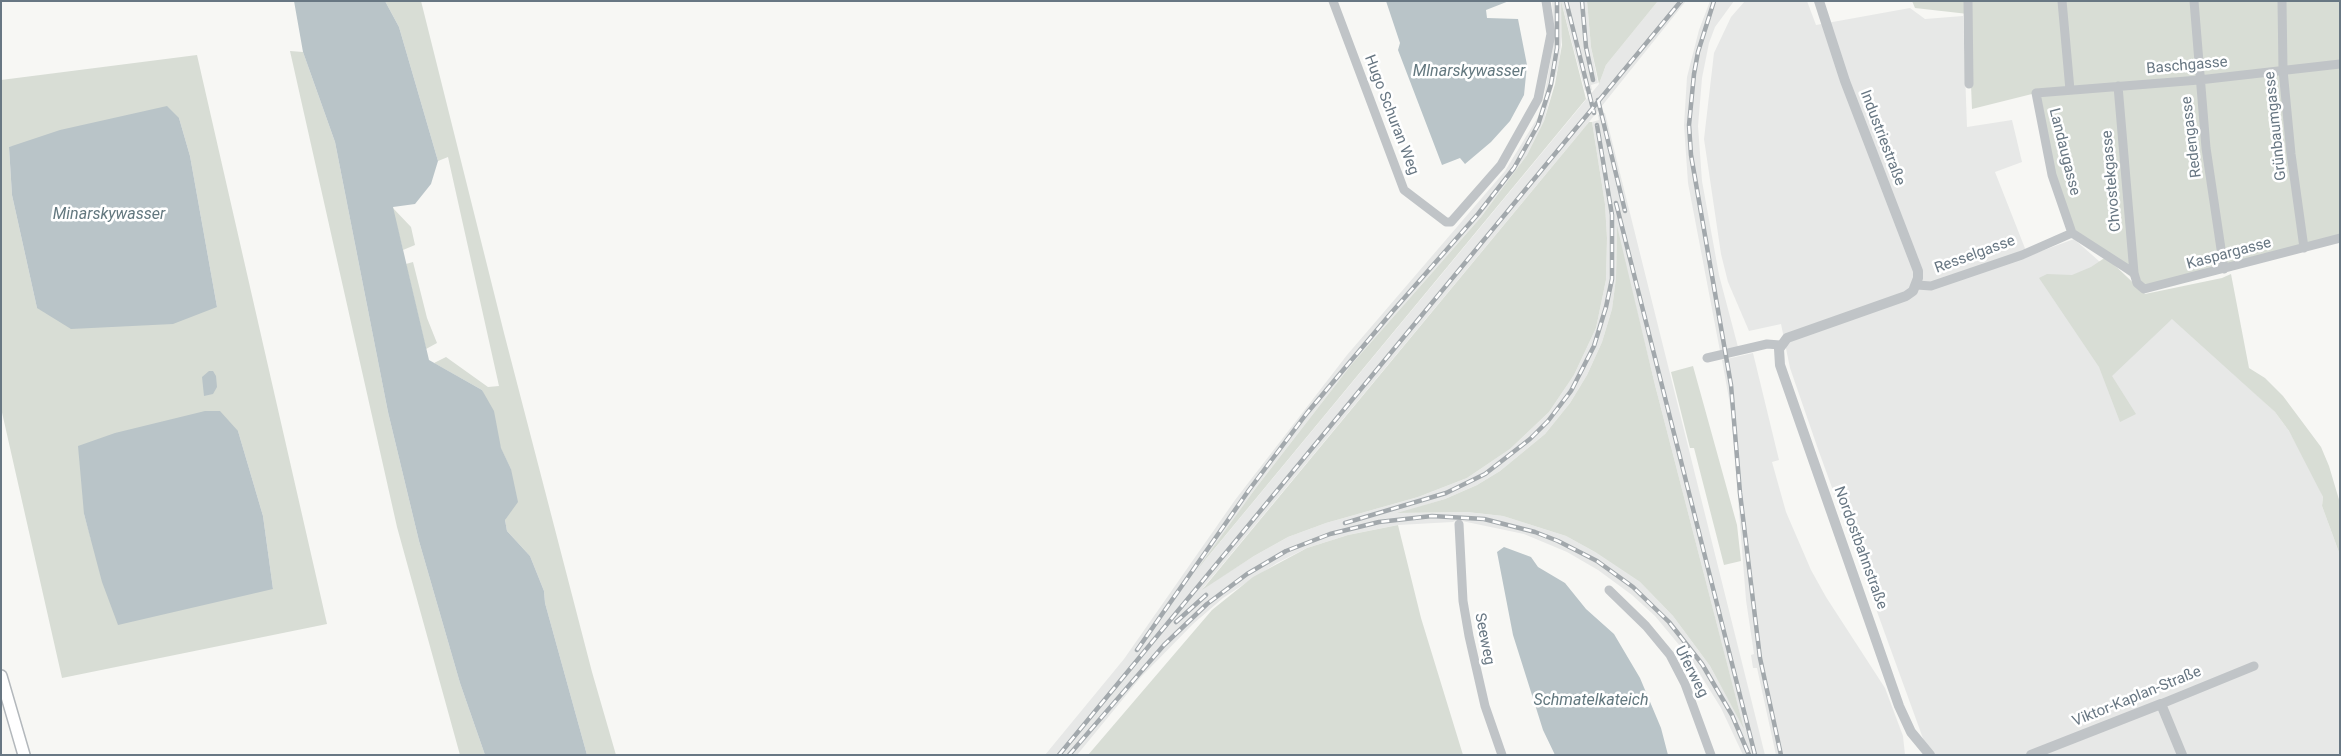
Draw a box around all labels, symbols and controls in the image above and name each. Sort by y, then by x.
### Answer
street label: Hugo Schuran Weg [1360,52,1422,178]
street label: Baschgasse [2146,53,2228,79]
water label: Mlnarskywasser [1413,62,1525,82]
street label: Grünbaumgasse [2261,70,2291,182]
street label: Industriestraße [1856,88,1908,188]
street label: Redengasse [2178,95,2206,179]
street label: Landaugasse [2044,106,2084,198]
street label: Chvostekgasse [2099,130,2125,232]
water label: Minarskywasser [53,205,165,225]
street label: Resselgasse [1932,232,2018,278]
street label: Kaspargasse [2185,234,2273,274]
street label: Nordostbahnstraße [1829,484,1891,612]
street label: Seeweg [1470,612,1498,666]
street label: Uferweg [1670,643,1712,701]
street label: Viktor-Kaplan-Straße [2070,663,2204,731]
water label: Schmatelkateich [1533,691,1649,711]

